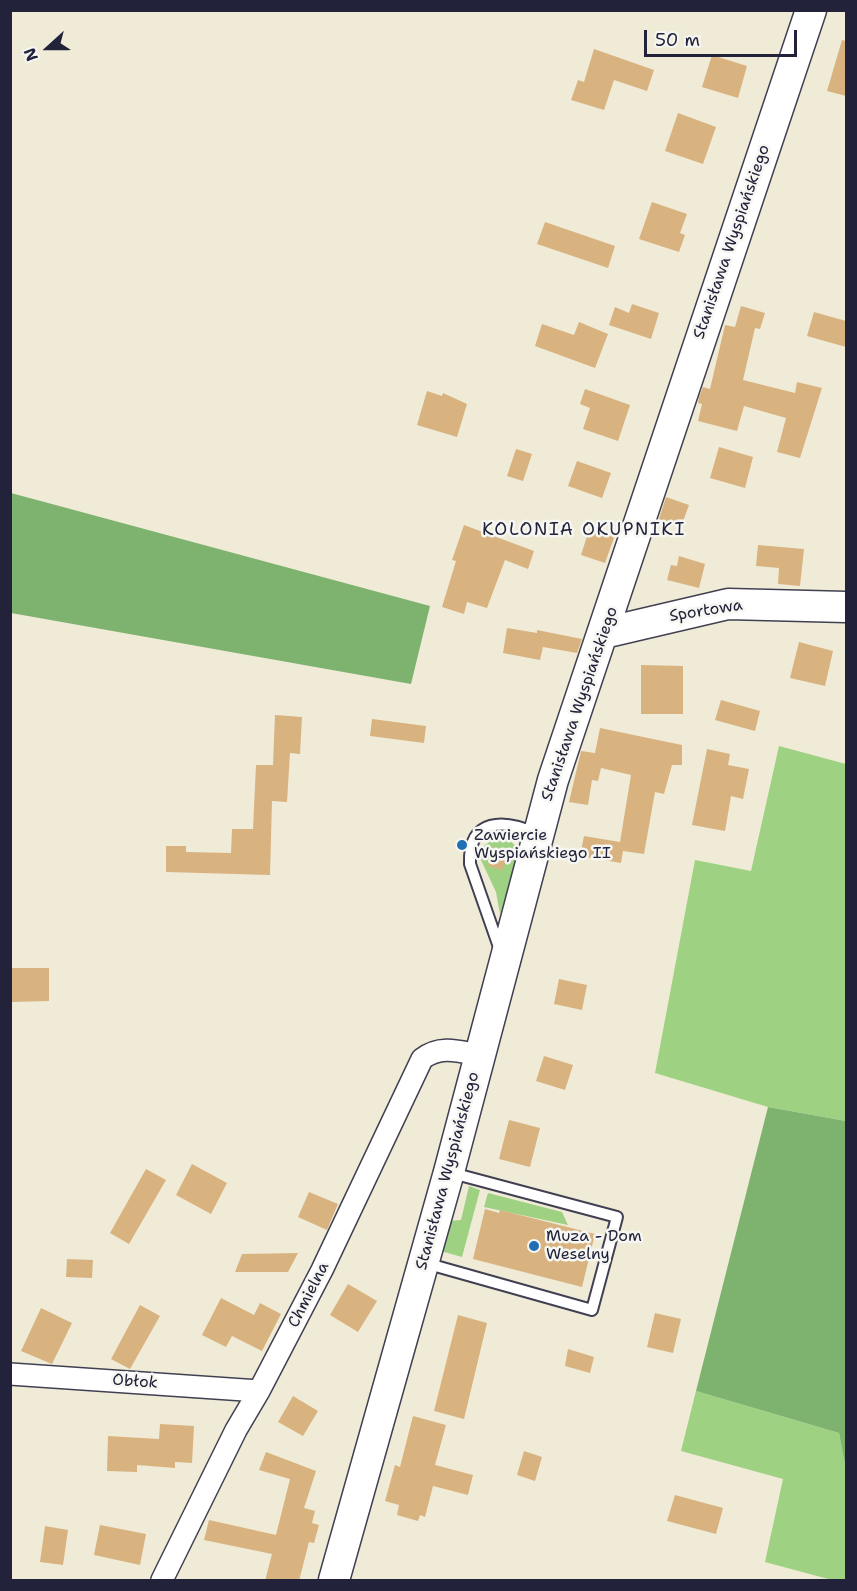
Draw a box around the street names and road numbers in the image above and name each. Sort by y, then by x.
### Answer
street label: Stanisława Wyspiańskiego [690,142,774,342]
street label: Sportowa [668,596,744,626]
street label: Stanisława Wyspiańskiego [538,604,622,804]
street label: Stanisława Wyspiańskiego [412,1070,484,1272]
street label: Chmielna [284,1259,334,1331]
street label: Obłok [112,1371,158,1393]

